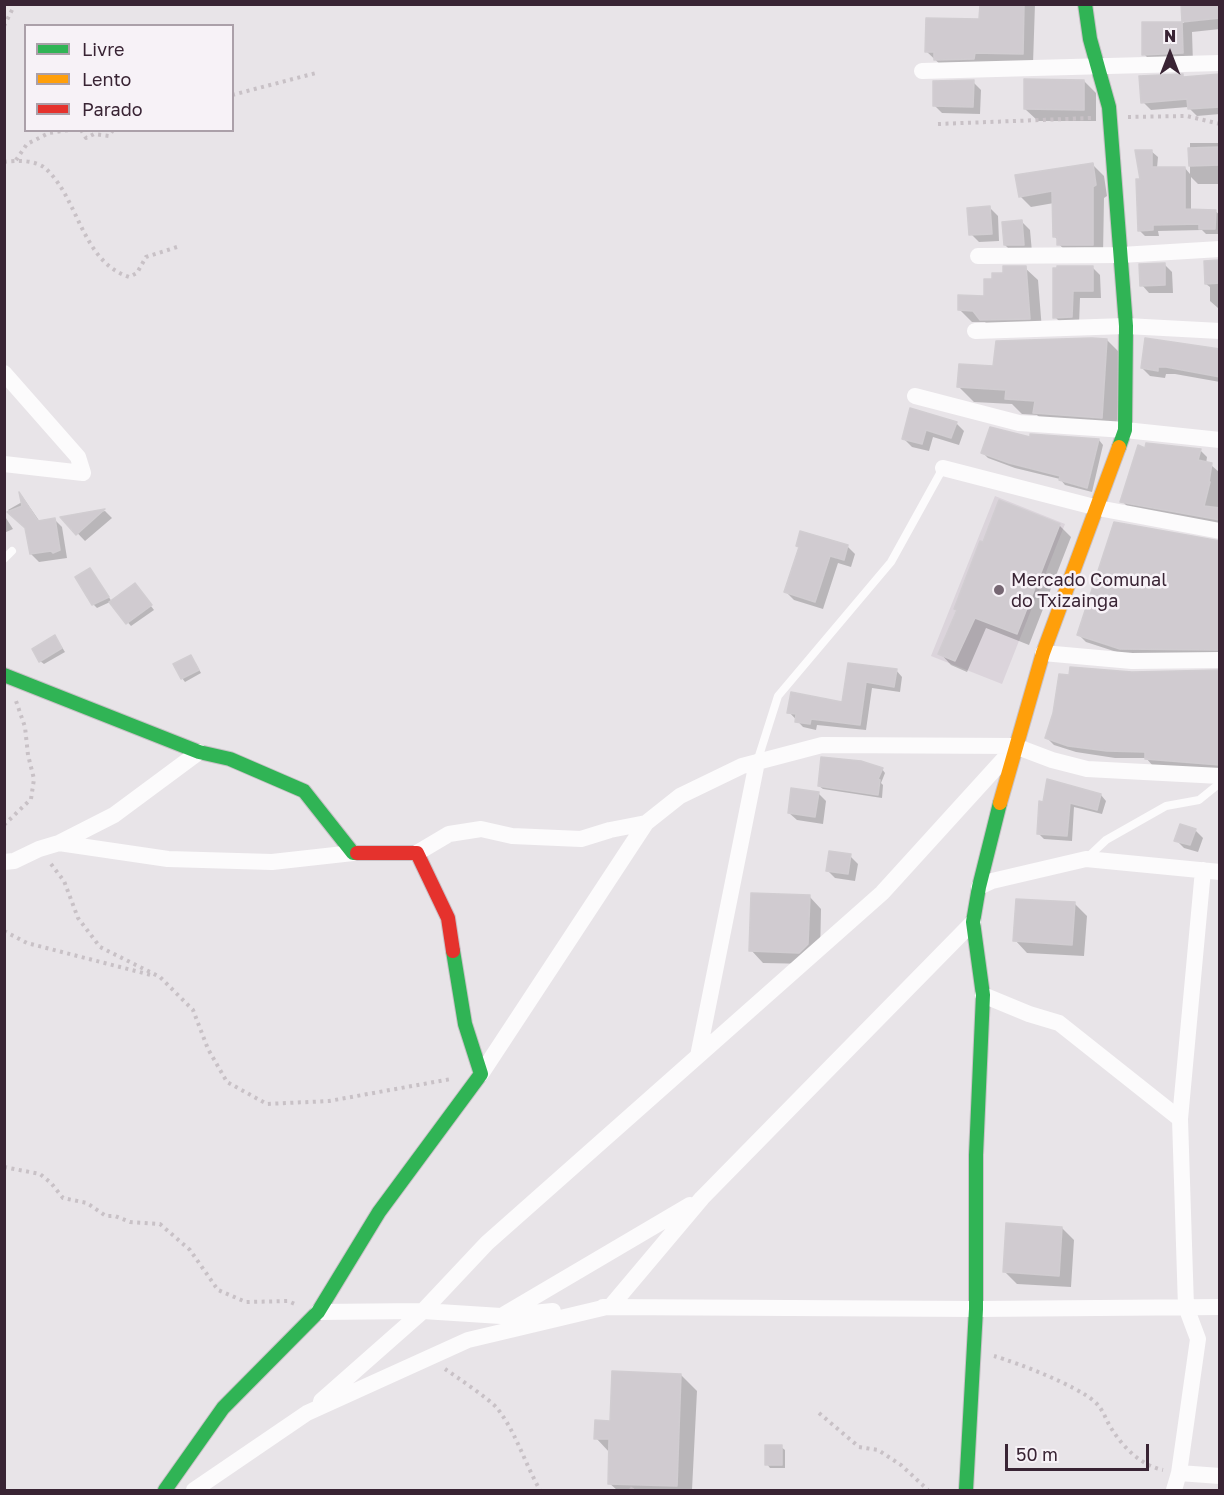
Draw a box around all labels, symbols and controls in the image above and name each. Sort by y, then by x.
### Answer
legend [24,24,234,132]
north arrow [1140,24,1200,84]
text: N [1164,26,1176,46]
text: Livre [82,38,124,60]
text: Lento [82,68,131,90]
text: Parado [82,98,143,120]
place label: Mercado Comunal do Txizainga [1011,569,1167,612]
marker: Mercado Comunal do Txizainga [992,583,1006,597]
scale bar [1008,1432,1152,1470]
text: 50 m [1016,1443,1058,1465]

